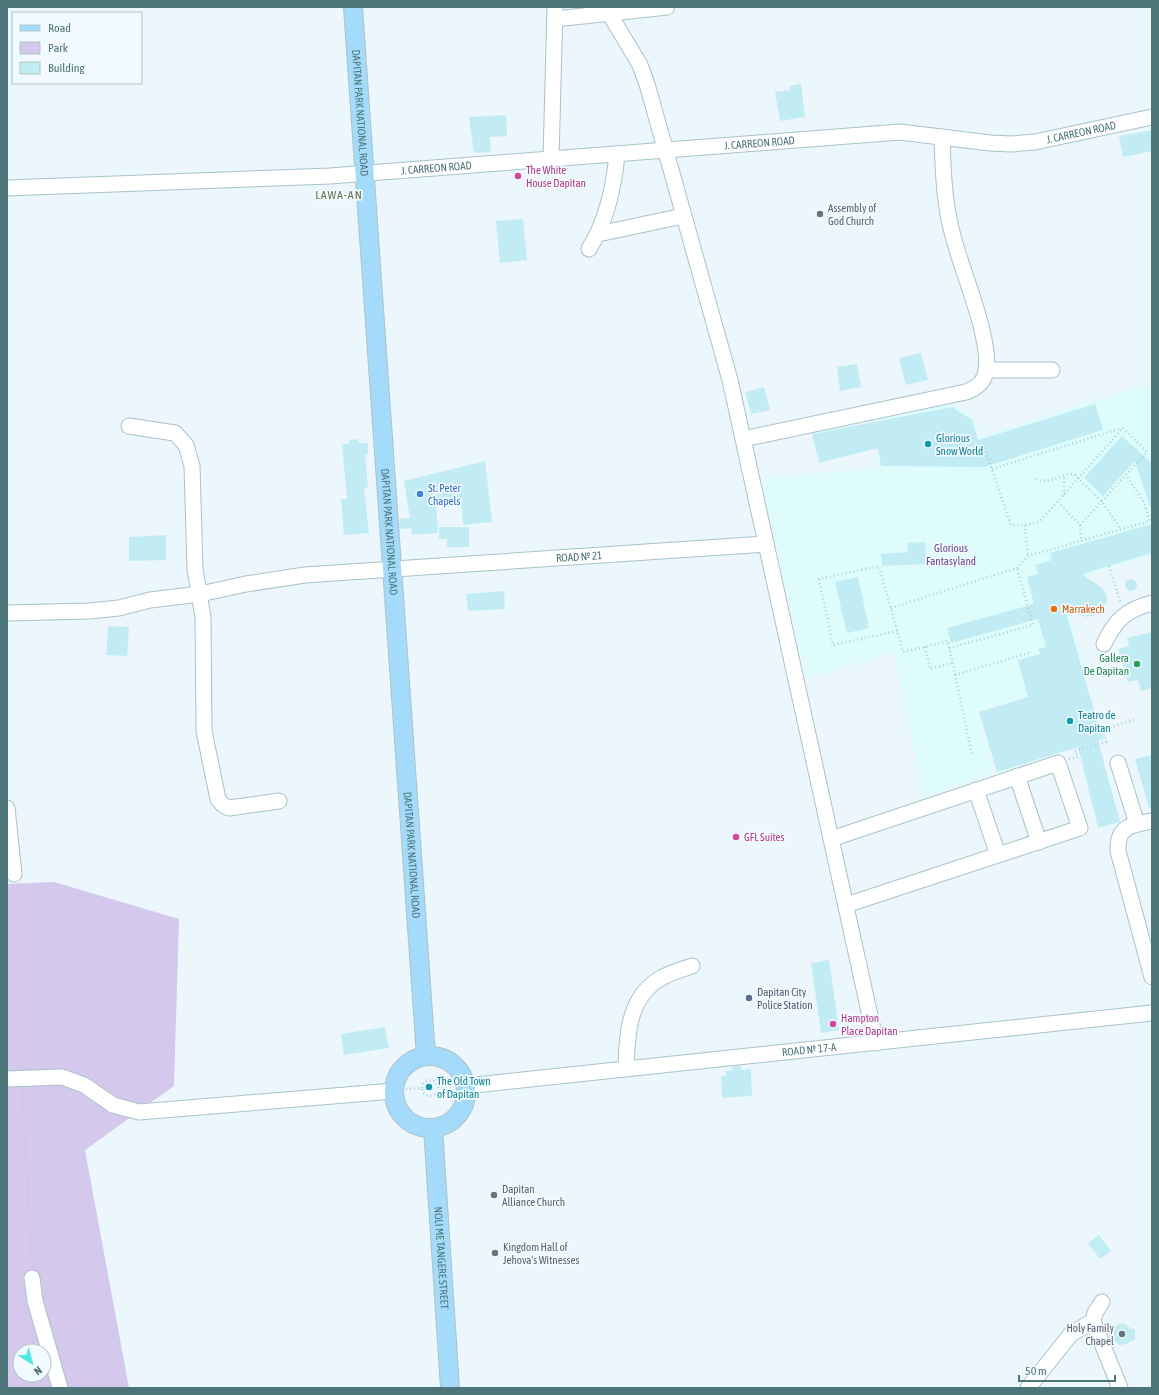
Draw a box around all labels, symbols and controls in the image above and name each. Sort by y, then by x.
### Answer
legend [12,12,142,84]
text: Road [48,21,71,35]
text: Park [48,41,69,55]
street label: DAPITAN PARK NATIONAL ROAD [350,49,371,176]
text: Building [48,61,86,75]
street label: J. CARREON ROAD [1045,119,1117,145]
street label: J. CARREON ROAD [724,134,795,152]
street label: J. CARREON ROAD [401,159,472,176]
place label: The White House Dapitan [526,164,586,189]
marker: The White House Dapitan [513,171,523,181]
district label: LAWA-AN [315,188,363,202]
place label: Assembly of God Church [828,202,876,227]
marker: Assembly of God Church [815,209,825,219]
place label: Glorious Snow World [936,432,983,457]
marker: Glorious Snow World [923,439,933,449]
street label: DAPITAN PARK NATIONAL ROAD [379,468,400,595]
place label: St. Peter Chapels [428,482,462,507]
marker: St. Peter Chapels [415,489,425,499]
park label: Glorious Fantasyland [926,542,976,567]
street label: ROAD № 21 [555,549,603,564]
place label: Marrakech [1062,603,1105,615]
marker: Marrakech [1049,604,1059,614]
place label: Gallera De Dapitan [1084,652,1129,677]
marker: Gallera De Dapitan [1132,659,1142,669]
place label: Teatro de Dapitan [1078,709,1116,734]
marker: Teatro de Dapitan [1065,716,1075,726]
street label: DAPITAN PARK NATIONAL ROAD [402,791,422,919]
place label: GFL Suites [744,831,785,843]
marker: GFL Suites [731,832,741,842]
place label: Dapitan City Police Station [757,986,813,1011]
marker: Dapitan City Police Station [744,993,754,1003]
place label: Hampton Place Dapitan [841,1012,898,1037]
marker: Hampton Place Dapitan [828,1019,838,1029]
street label: ROAD № 17-A [781,1041,837,1058]
place label: The Old Town of Dapitan [437,1075,491,1100]
marker: The Old Town of Dapitan [424,1082,434,1092]
place label: Dapitan Alliance Church [502,1183,565,1208]
marker: Dapitan Alliance Church [489,1190,499,1200]
street label: NOLI ME TANGERE STREET [432,1206,451,1310]
place label: Kingdom Hall of Jehova's Witnesses [503,1241,579,1266]
marker: Kingdom Hall of Jehova's Witnesses [490,1248,500,1258]
place label: Holy Family Chapel [1066,1322,1114,1347]
marker: Holy Family Chapel [1117,1329,1127,1339]
north arrow [12,1343,52,1383]
scale bar [1019,1357,1115,1383]
text: N [32,1364,44,1378]
text: 50 m [1025,1364,1047,1378]

